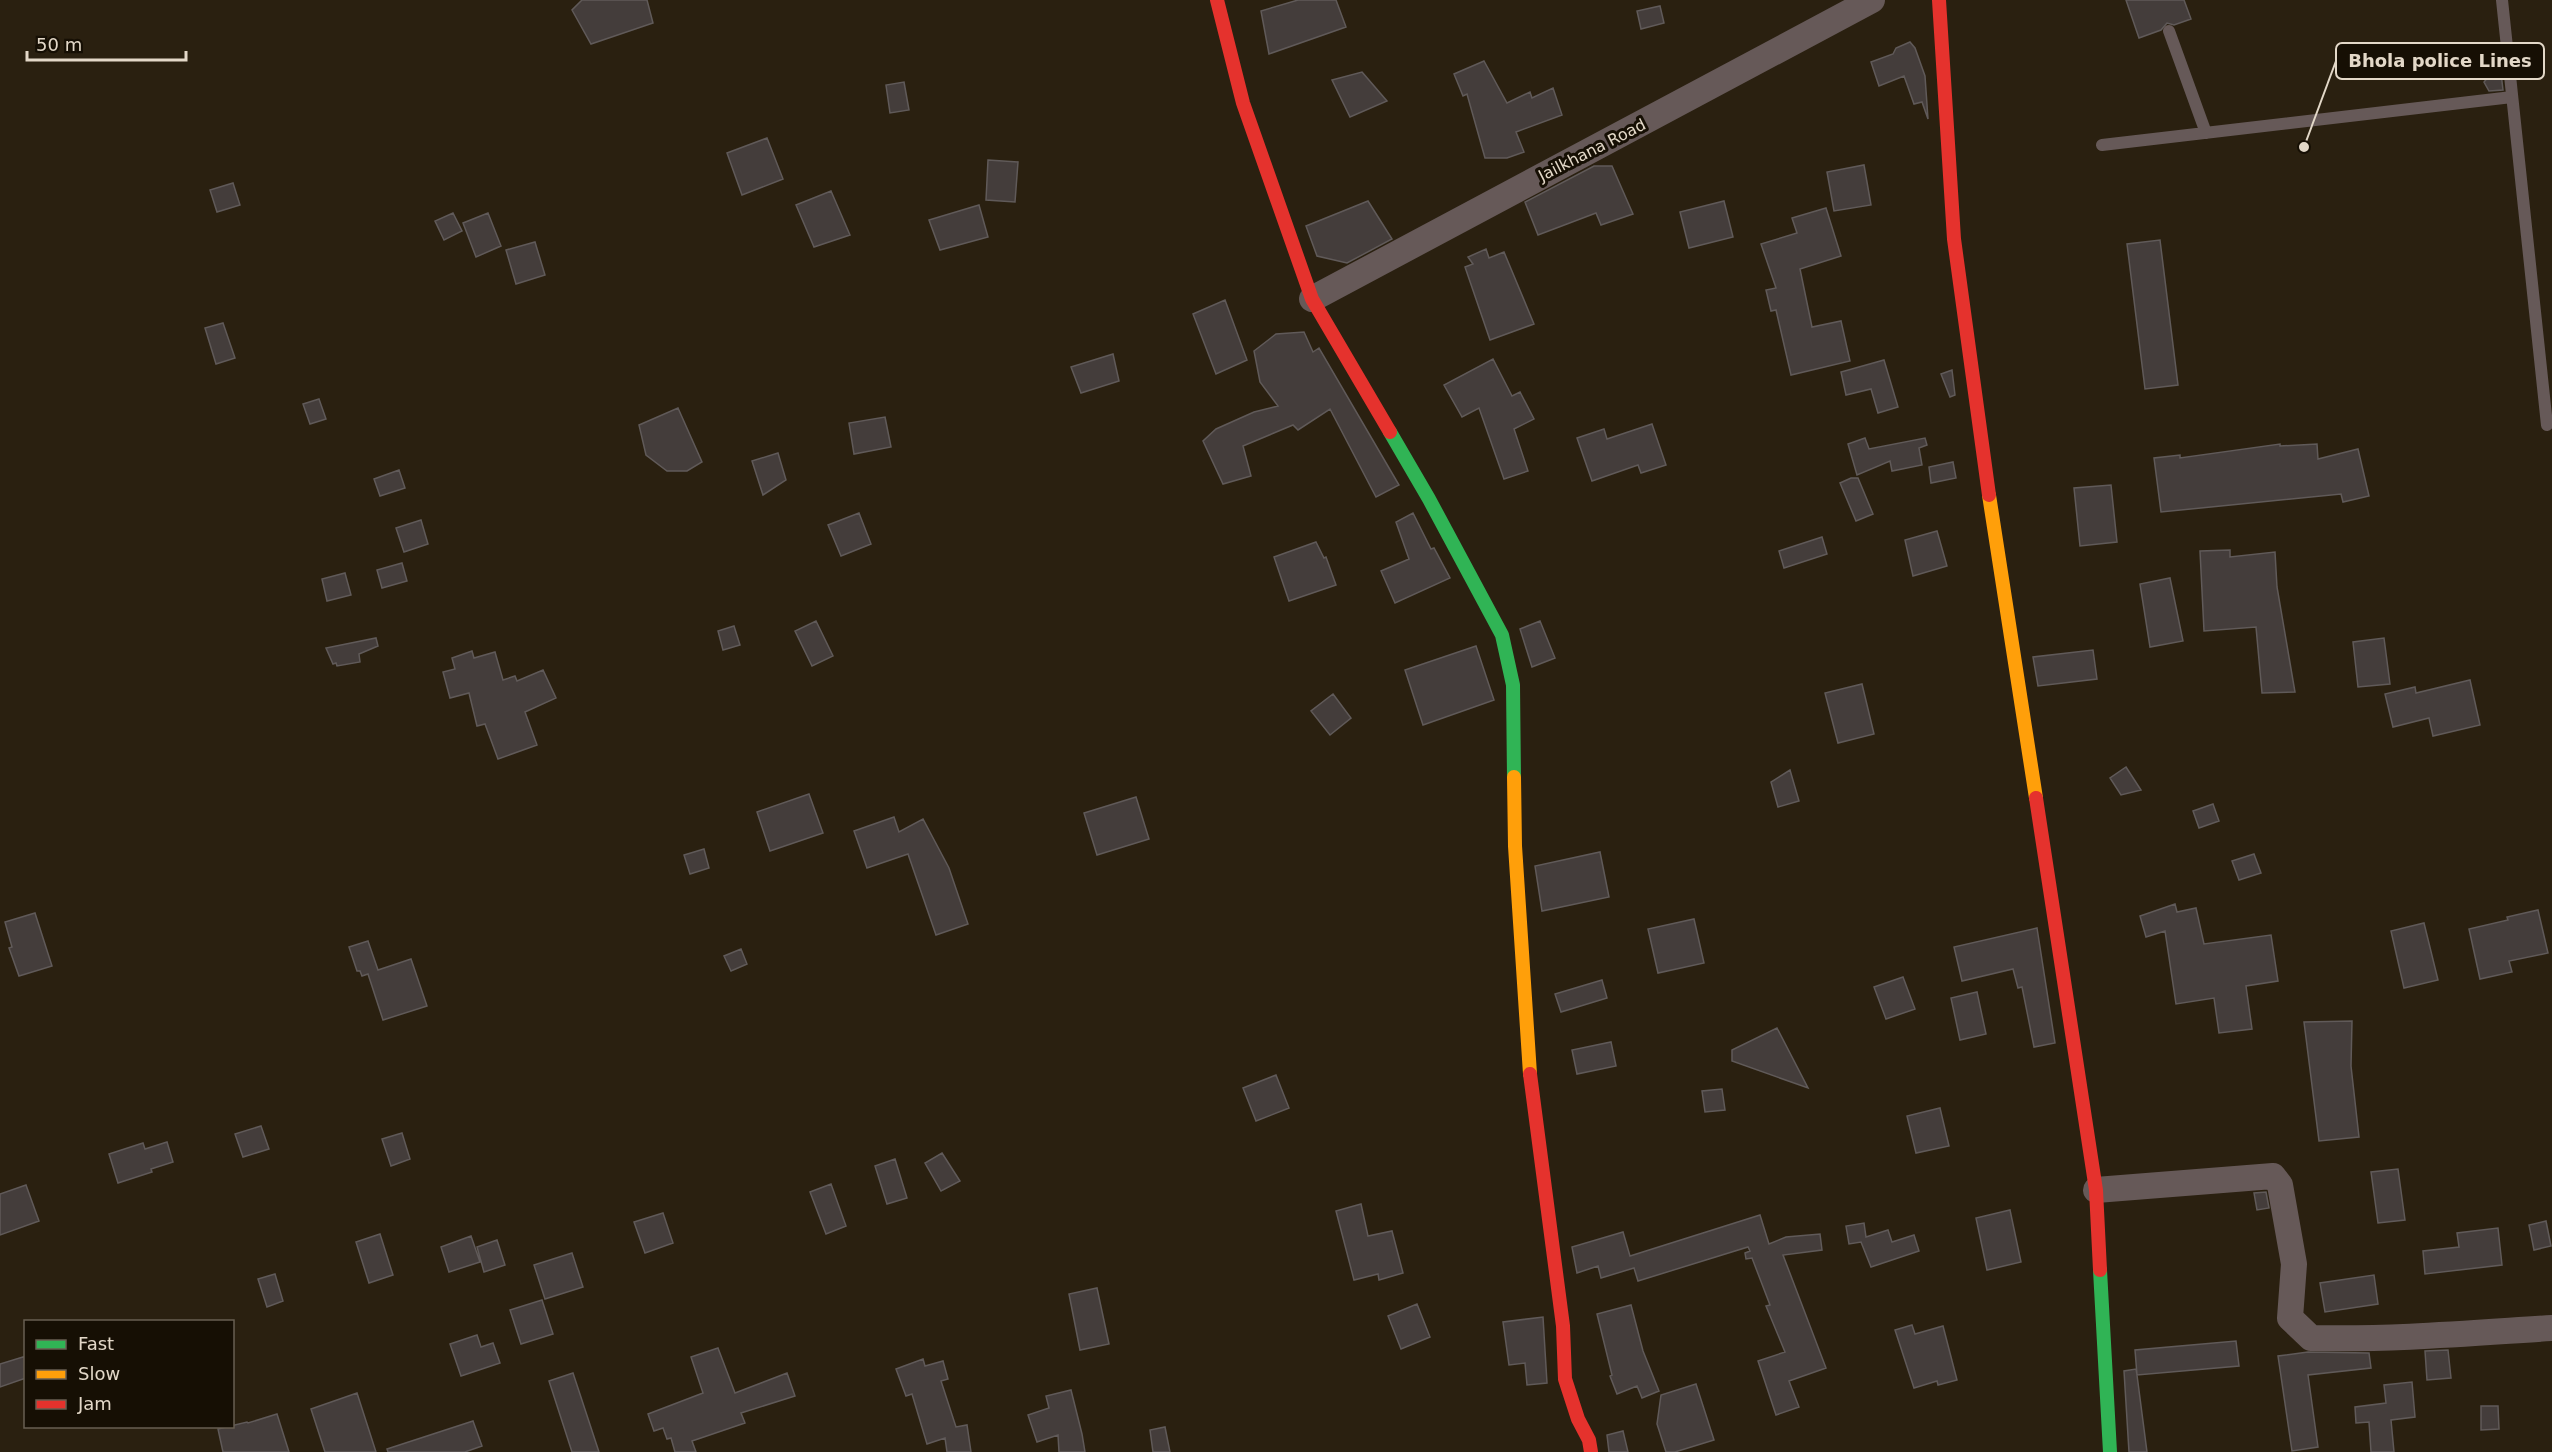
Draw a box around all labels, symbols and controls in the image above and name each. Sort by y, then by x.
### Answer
scale bar [27,24,186,62]
text: 50 m [36,34,82,55]
callout: Bhola police Lines [2336,43,2544,79]
text: Bhola police Lines [2348,50,2532,71]
street label: Jailkhana Road [1534,115,1649,186]
legend [24,1320,234,1428]
text: Fast [78,1333,114,1354]
text: Slow [78,1363,120,1384]
text: Jam [77,1393,112,1414]

